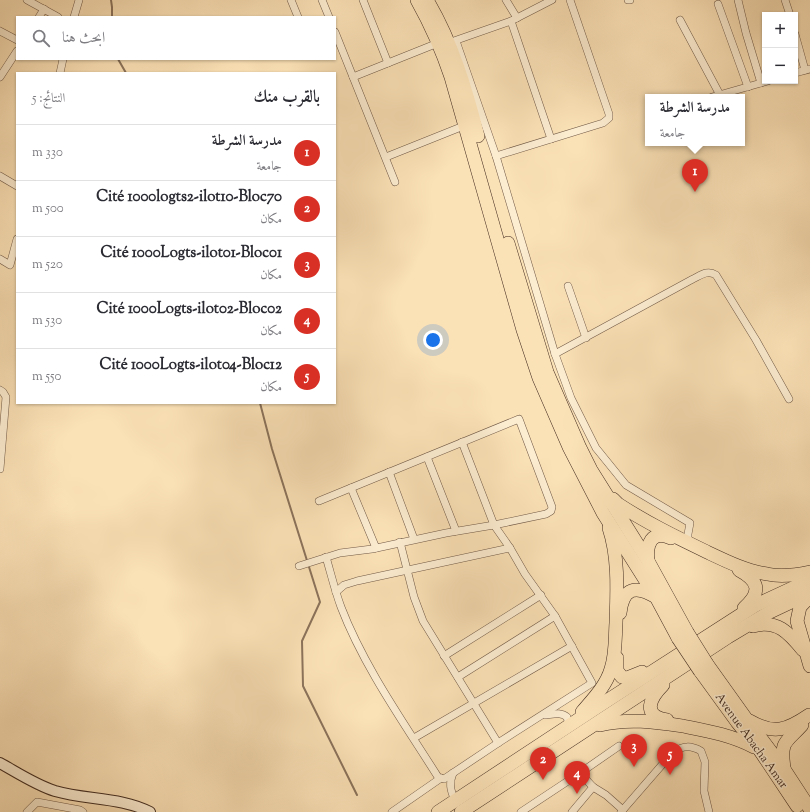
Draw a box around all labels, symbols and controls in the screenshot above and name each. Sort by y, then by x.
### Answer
map controls [762,12,798,84]
button: + [762,12,798,48]
search box [16,16,336,60]
icon: search [30,27,52,49]
text: ابحث هنا [62,28,105,49]
button: − [762,48,798,84]
text: بالقرب منك [254,86,320,110]
text: النتائج: 5 [32,90,65,108]
popup [645,94,745,146]
text: مدرسة الشرطة [660,98,730,119]
text: جامعة [660,125,685,143]
text: مدرسة الشرطة [212,131,282,152]
text: 330 m [32,144,63,162]
text: 1 [305,144,309,162]
text: جامعة [256,158,282,176]
pin: 1 [682,159,708,192]
text: Cité 1000logts2-ilot10-Bloc70 [96,187,282,208]
text: 500 m [32,200,64,218]
text: 2 [304,200,310,218]
text: مكان [260,211,282,229]
text: Cité 1000Logts-ilot01-Bloc01 [100,243,282,264]
text: 520 m [32,256,63,274]
text: 3 [304,256,310,274]
text: مكان [260,267,282,285]
text: Cité 1000Logts-ilot02-Bloc02 [97,299,282,320]
text: 530 m [32,312,62,330]
text: 4 [304,312,310,330]
text: مكان [260,323,282,341]
your location [423,330,443,350]
text: Cité 1000Logts-ilot04-Bloc12 [100,355,282,376]
text: 550 m [32,368,61,386]
text: 5 [305,368,309,386]
text: مكان [260,379,282,397]
street label: Avenue Abacha Amar [710,690,792,793]
pin: 3 [621,734,647,767]
pin: 5 [657,742,683,775]
pin: 2 [530,747,556,780]
pin: 4 [564,761,590,794]

